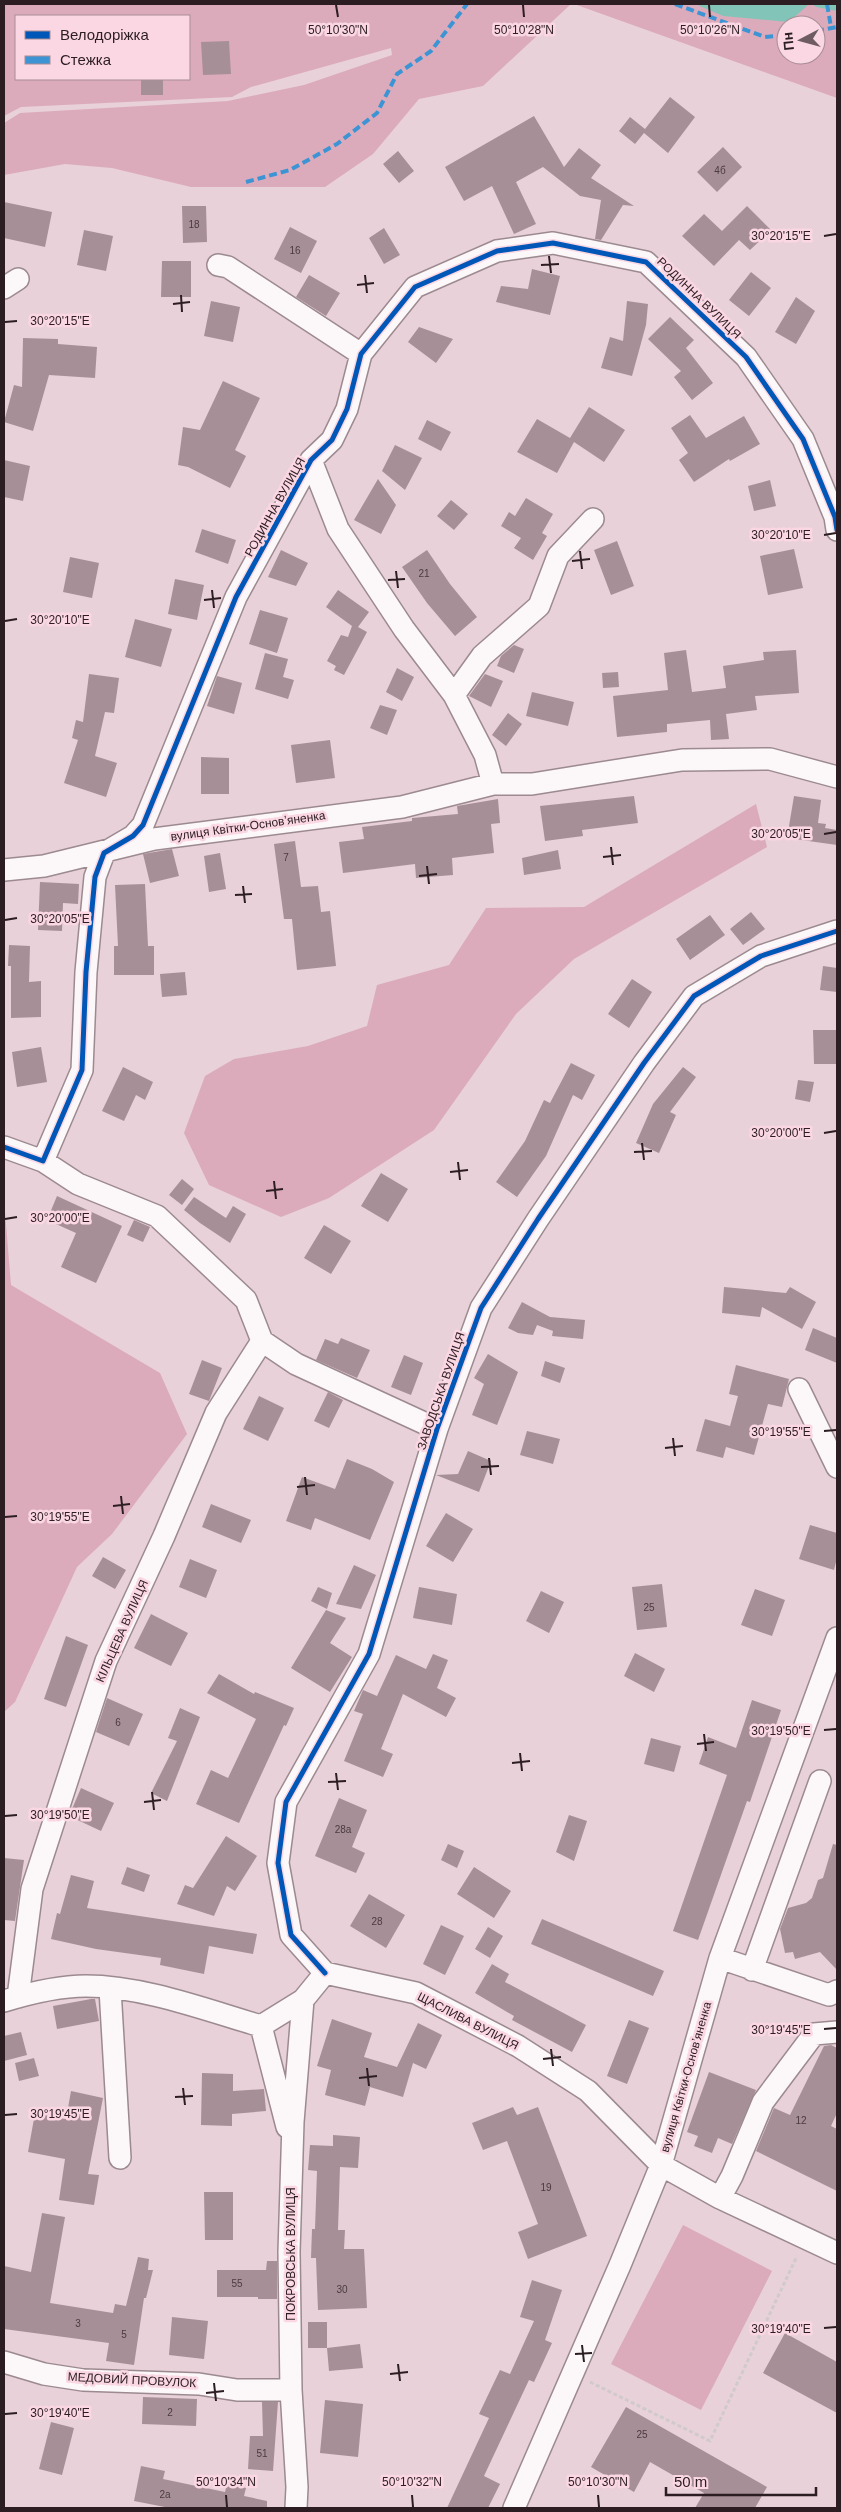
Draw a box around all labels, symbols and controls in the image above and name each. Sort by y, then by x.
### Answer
legend [15,15,190,80]
north arrow [776,15,826,65]
text: 50°10'30"N [308,23,368,37]
text: 50°10'28"N [494,23,554,37]
text: 50°10'26"N [680,23,740,37]
text: Велодоріжка [60,26,149,43]
text: Пн [779,31,797,51]
text: Стежка [60,51,112,68]
house number: 4б [714,165,726,176]
house number: 18 [188,219,200,230]
text: 30°20'15"E [751,229,811,243]
house number: 16 [289,245,301,256]
street label: РОДИННА ВУЛИЦЯ [654,254,744,342]
text: 30°20'15"E [30,314,90,328]
street label: РОДИННА ВУЛИЦЯ [242,455,308,559]
text: 30°20'10"E [751,528,811,542]
house number: 21 [418,568,430,579]
text: 30°20'10"E [30,613,90,627]
street label: вулиця Квітки-Основʼяненка [170,808,327,844]
text: 30°20'05"E [751,827,811,841]
house number: 7 [283,852,289,863]
text: 30°20'05"E [30,912,90,926]
text: 30°20'00"E [751,1126,811,1140]
text: 30°20'00"E [30,1211,90,1225]
street label: ЗАВОДСЬКА ВУЛИЦЯ [414,1330,468,1452]
text: 30°19'55"E [751,1425,811,1439]
text: 30°19'55"E [30,1510,90,1524]
street label: КІЛЬЦЕВА ВУЛИЦЯ [93,1578,151,1684]
house number: 25 [643,1602,655,1613]
house number: 6 [115,1717,121,1728]
text: 30°19'50"E [751,1724,811,1738]
text: 30°19'50"E [30,1808,90,1822]
house number: 28а [335,1824,352,1835]
house number: 28 [371,1916,383,1927]
street label: ЩАСЛИВА ВУЛИЦЯ [415,1989,521,2053]
street label: вулиця Квітки-Основʼяненка [658,2000,714,2154]
text: 30°19'45"E [751,2023,811,2037]
text: 30°19'45"E [30,2107,90,2121]
house number: 12 [795,2115,807,2126]
house number: 19 [540,2182,552,2193]
street label: ПОКРОВСЬКА ВУЛИЦЯ [284,2187,298,2321]
house number: 55 [231,2278,243,2289]
house number: 30 [336,2284,348,2295]
house number: 3 [75,2318,81,2329]
text: 30°19'40"E [751,2322,811,2336]
house number: 5 [121,2329,127,2340]
street label: МЕДОВИЙ ПРОВУЛОК [67,2369,197,2390]
text: 30°19'40"E [30,2406,90,2420]
house number: 2 [167,2407,173,2418]
house number: 25 [636,2429,648,2440]
house number: 51 [256,2448,268,2459]
scale bar [666,2464,816,2496]
text: 50 m [674,2473,707,2490]
text: 50°10'34"N [196,2475,256,2489]
text: 50°10'32"N [382,2475,442,2489]
text: 50°10'30"N [568,2475,628,2489]
house number: 2а [159,2489,171,2500]

